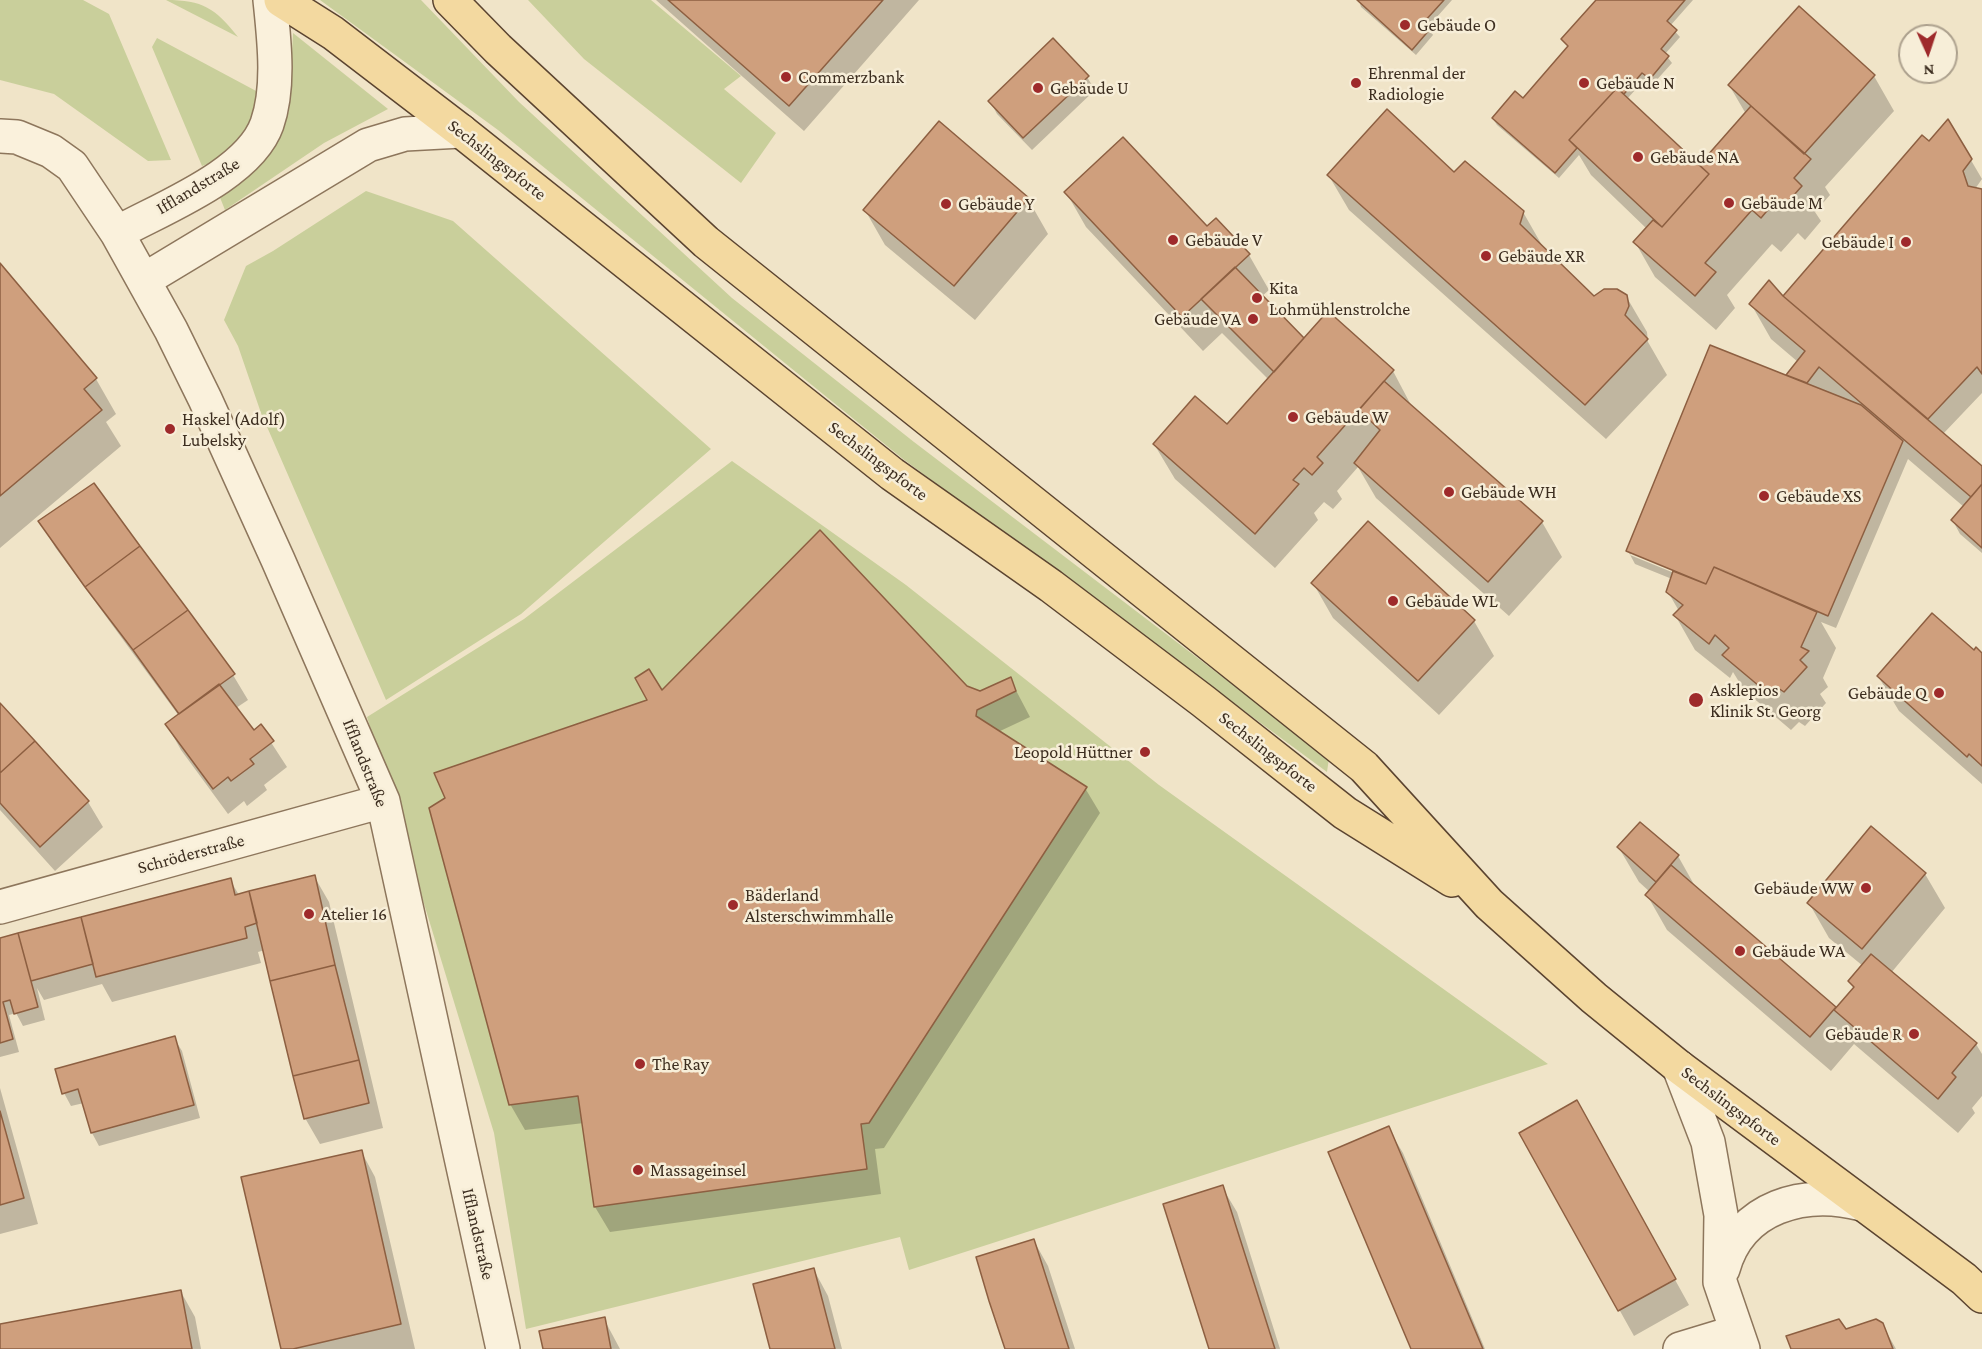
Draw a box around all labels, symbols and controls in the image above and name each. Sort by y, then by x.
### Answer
place label: Gebäude O [1417,14,1496,36]
marker: Gebäude O [1398,18,1412,32]
north arrow [1898,24,1958,84]
place label: Ehrenmal der Radiologie [1368,62,1466,104]
text: N [1923,62,1935,79]
place label: Commerzbank [798,66,904,88]
marker: Commerzbank [779,70,793,84]
place label: Gebäude N [1596,72,1675,94]
marker: Ehrenmal der Radiologie [1349,76,1363,90]
marker: Gebäude N [1577,76,1591,90]
place label: Gebäude U [1050,77,1129,99]
marker: Gebäude U [1031,81,1045,95]
street label: Sechslingspforte [443,115,551,205]
place label: Gebäude NA [1650,146,1739,168]
marker: Gebäude NA [1631,150,1645,164]
street label: Ifflandstraße [152,153,244,219]
place label: Gebäude M [1741,192,1823,214]
place label: Gebäude Y [958,193,1035,215]
marker: Gebäude M [1722,196,1736,210]
marker: Gebäude Y [939,197,953,211]
place label: Gebäude V [1185,229,1262,251]
place label: Gebäude I [1821,231,1894,253]
marker: Gebäude V [1166,233,1180,247]
marker: Gebäude I [1899,235,1913,249]
place label: Gebäude XR [1498,245,1585,267]
marker: Gebäude XR [1479,249,1493,263]
place label: Kita Lohmühlenstrolche [1269,277,1410,320]
marker: Kita Lohmühlenstrolche [1250,291,1264,305]
place label: Gebäude VA [1154,308,1241,330]
marker: Gebäude VA [1246,312,1260,326]
place label: Gebäude W [1305,406,1389,428]
place label: Haskel (Adolf) Lubelsky [182,408,286,450]
marker: Gebäude W [1286,410,1300,424]
street label: Sechslingspforte [824,417,932,505]
marker: Haskel (Adolf) Lubelsky [163,422,177,436]
place label: Gebäude WH [1461,481,1556,503]
marker: Gebäude WH [1442,485,1456,499]
place label: Gebäude XS [1776,485,1861,507]
marker: Gebäude XS [1757,489,1771,503]
place label: Gebäude WL [1405,590,1498,612]
marker: Gebäude WL [1386,594,1400,608]
place label: Asklepios Klinik St. Georg [1710,679,1821,722]
place label: Gebäude Q [1848,682,1927,704]
marker: Gebäude Q [1932,686,1946,700]
marker: Asklepios Klinik St. Georg [1687,691,1705,709]
street label: Sechslingspforte [1214,707,1322,797]
street label: Ifflandstraße [338,716,392,810]
place label: Leopold Hüttner [1014,741,1133,763]
marker: Leopold Hüttner [1138,745,1152,759]
street label: Schröderstraße [135,829,247,879]
place label: Gebäude WW [1754,877,1854,899]
marker: Gebäude WW [1859,881,1873,895]
place label: Bäderland Alsterschwimmhalle [745,884,893,926]
marker: Bäderland Alsterschwimmhalle [726,898,740,912]
place label: Atelier 16 [321,903,387,925]
marker: Atelier 16 [302,907,316,921]
place label: Gebäude WA [1752,940,1845,962]
marker: Gebäude WA [1733,944,1747,958]
place label: Gebäude R [1825,1023,1902,1045]
marker: Gebäude R [1907,1027,1921,1041]
place label: The Ray [652,1053,709,1075]
marker: The Ray [633,1057,647,1071]
street label: Sechslingspforte [1677,1062,1785,1150]
place label: Massageinsel [650,1159,746,1181]
marker: Massageinsel [631,1163,645,1177]
street label: Ifflandstraße [457,1186,499,1282]

